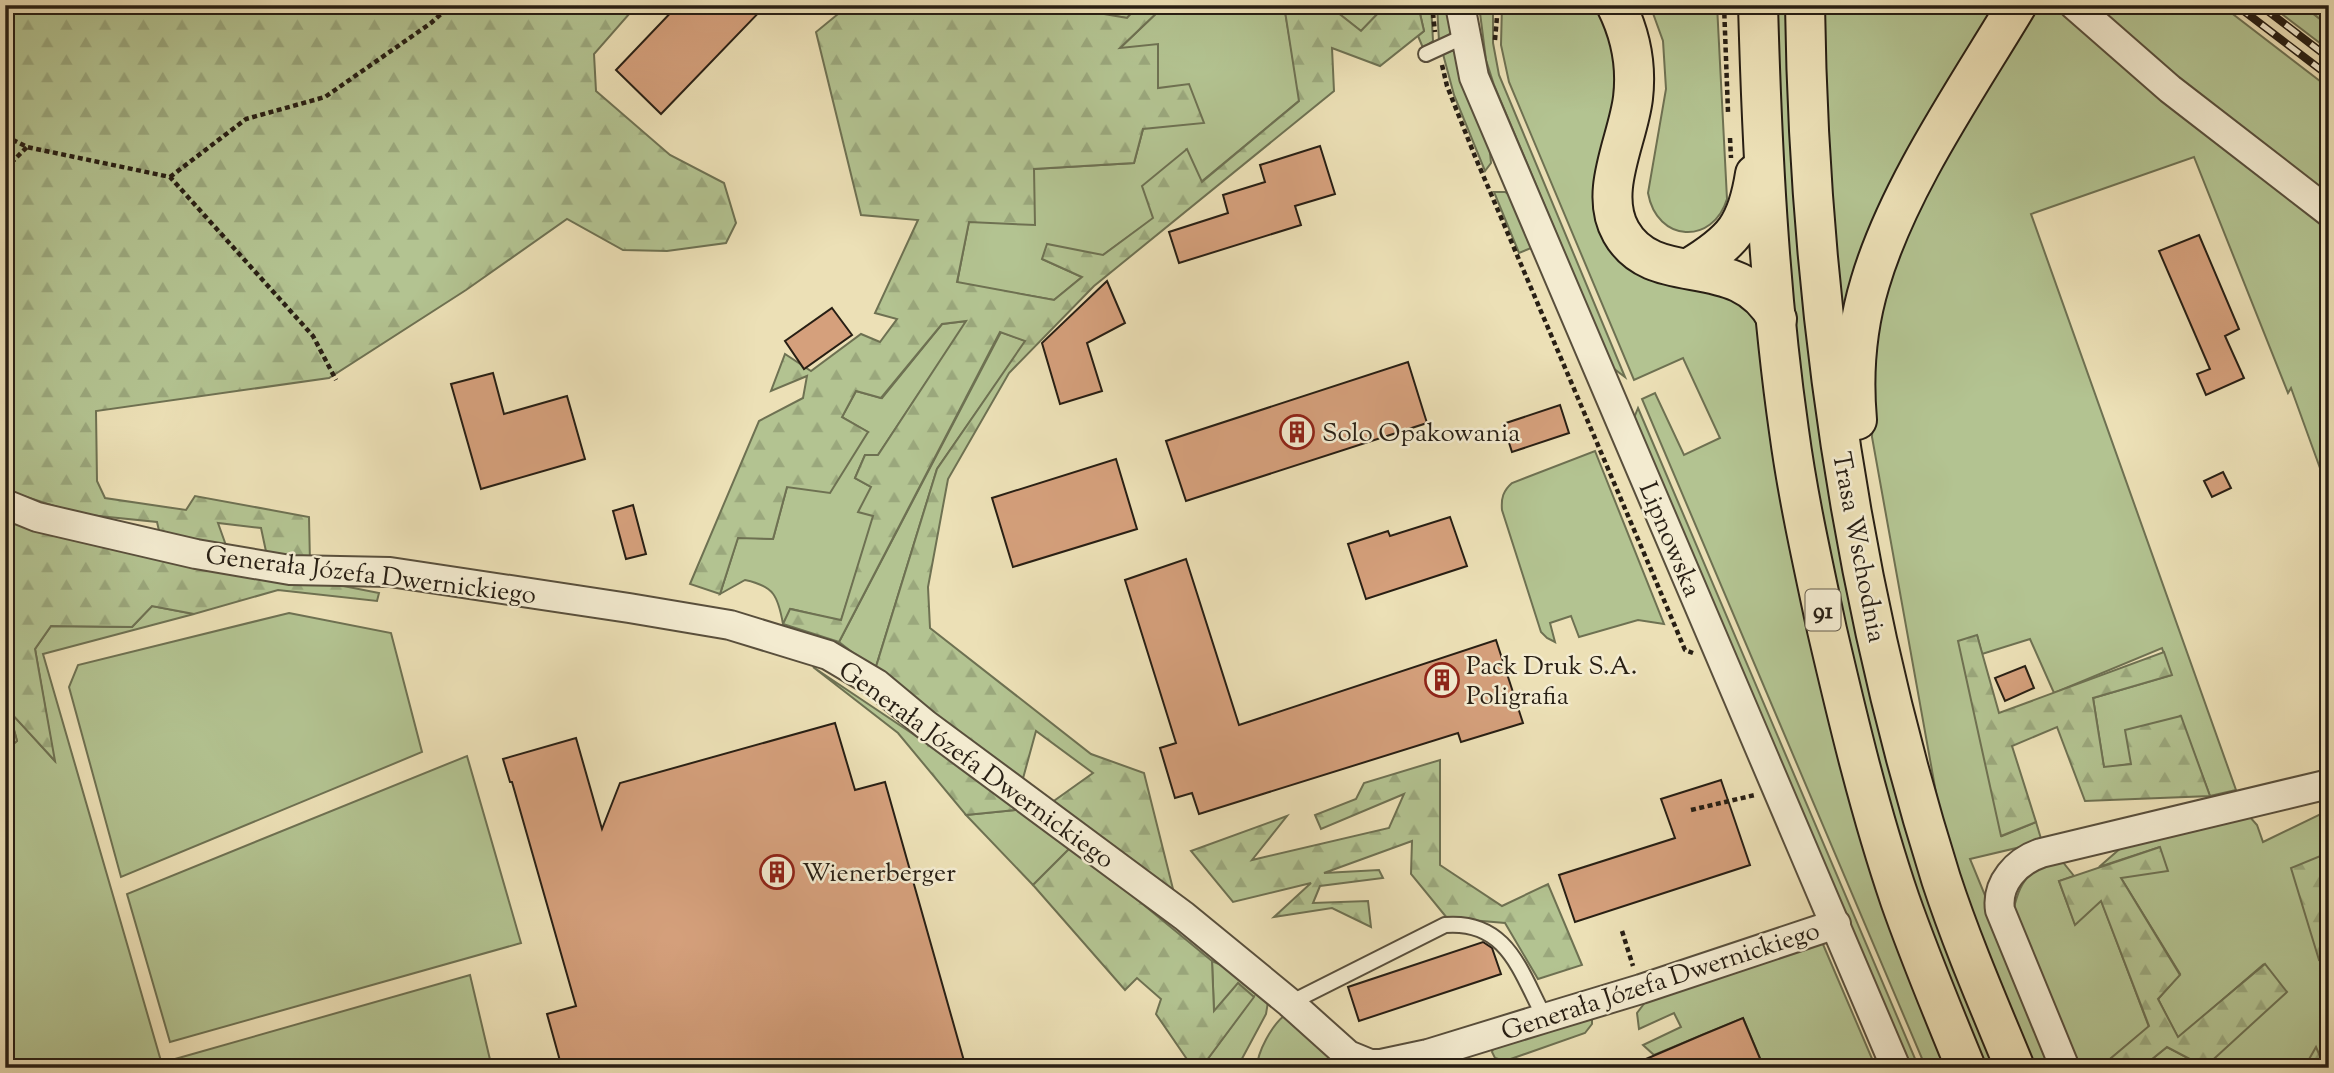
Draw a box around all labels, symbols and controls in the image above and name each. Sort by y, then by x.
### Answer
building icon: Solo Opakowania [1278,413,1316,451]
place label: Solo Opakowania [1322,416,1520,453]
street label: Trasa Wschodnia [1821,449,1894,646]
street label: Lipnowska [1628,477,1710,603]
street label: Generała Józefa Dwernickiego [203,538,538,615]
road number: 91 [1806,590,1840,630]
place label: Pack Druk S.A. Poligrafia [1466,649,1637,716]
street label: Generała Józefa Dwernickiego [830,653,1121,879]
building icon: Pack Druk S.A. Poligrafia [1423,661,1461,699]
building icon: Wienerberger [758,853,796,891]
place label: Wienerberger [802,856,956,893]
street label: Generała Józefa Dwernickiego [1497,913,1825,1051]

